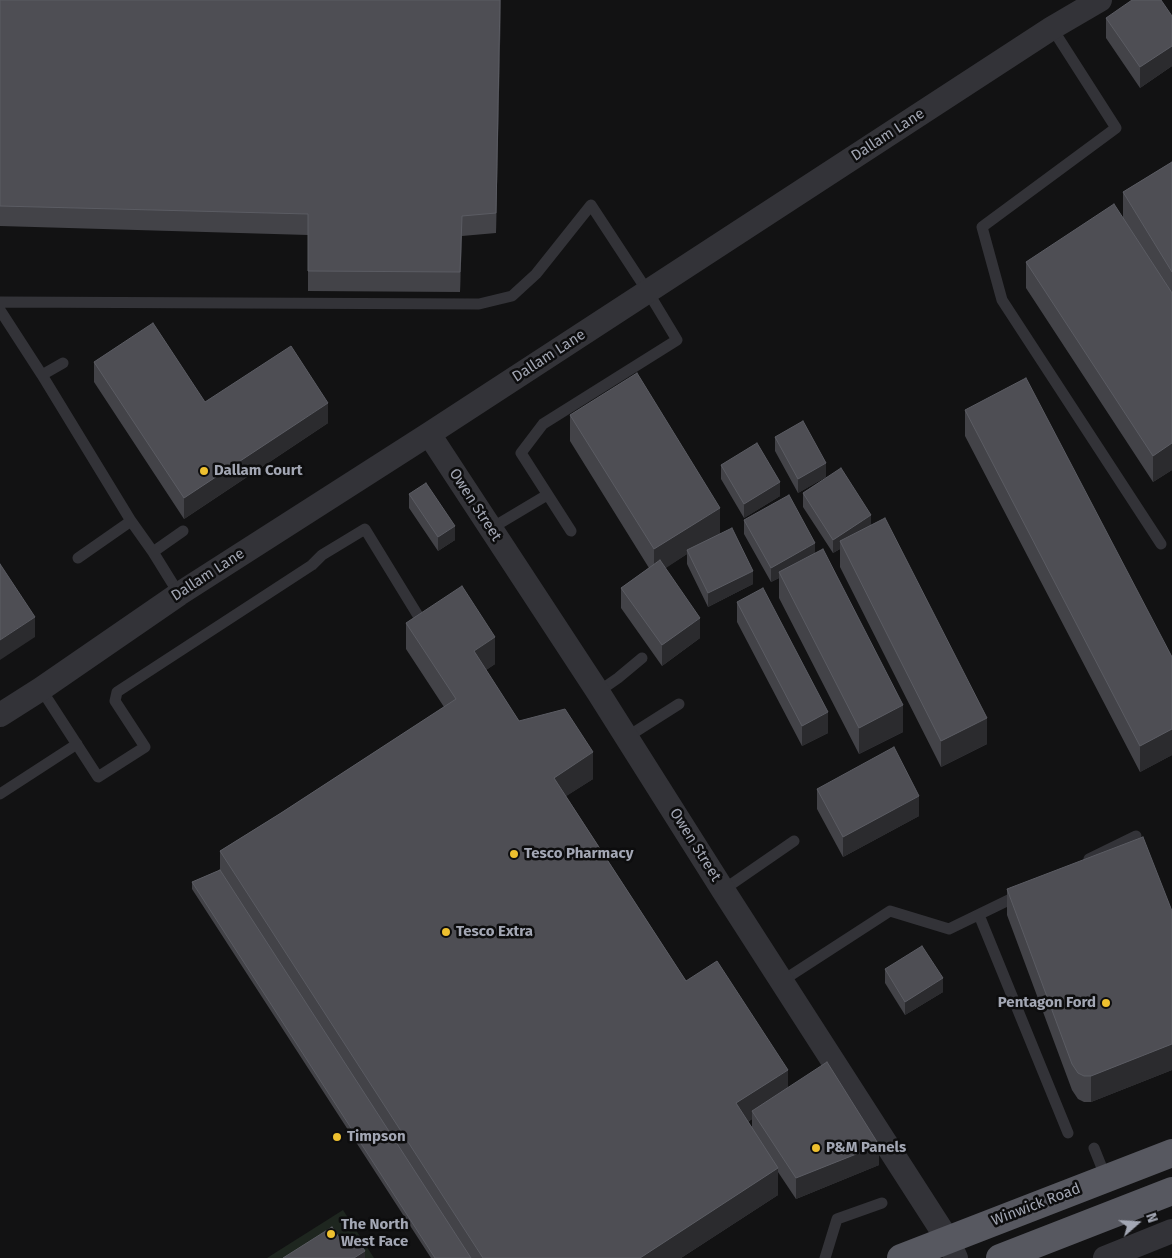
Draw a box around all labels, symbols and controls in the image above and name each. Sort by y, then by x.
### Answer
street label: Dallam Lane [848,105,928,165]
street label: Dallam Lane [509,326,589,386]
place label: Dallam Court [214,462,302,480]
marker: Dallam Court [198,465,210,477]
street label: Owen Street [445,465,505,545]
street label: Dallam Lane [168,545,248,605]
street label: Owen Street [665,805,725,885]
place label: Tesco Pharmacy [524,845,633,863]
marker: Tesco Pharmacy [508,848,520,860]
place label: Tesco Extra [456,923,533,941]
marker: Tesco Extra [440,926,452,938]
place label: Pentagon Ford [998,994,1096,1012]
marker: Pentagon Ford [1100,997,1112,1009]
place label: Timpson [347,1128,406,1146]
marker: Timpson [331,1131,343,1143]
place label: P&M Panels [826,1139,906,1157]
marker: P&M Panels [810,1142,822,1154]
street label: Winwick Road [989,1180,1083,1230]
north arrow [1112,1198,1162,1248]
text: N [1142,1211,1161,1225]
place label: The North West Face [341,1216,409,1251]
marker: The North West Face [325,1228,337,1240]

